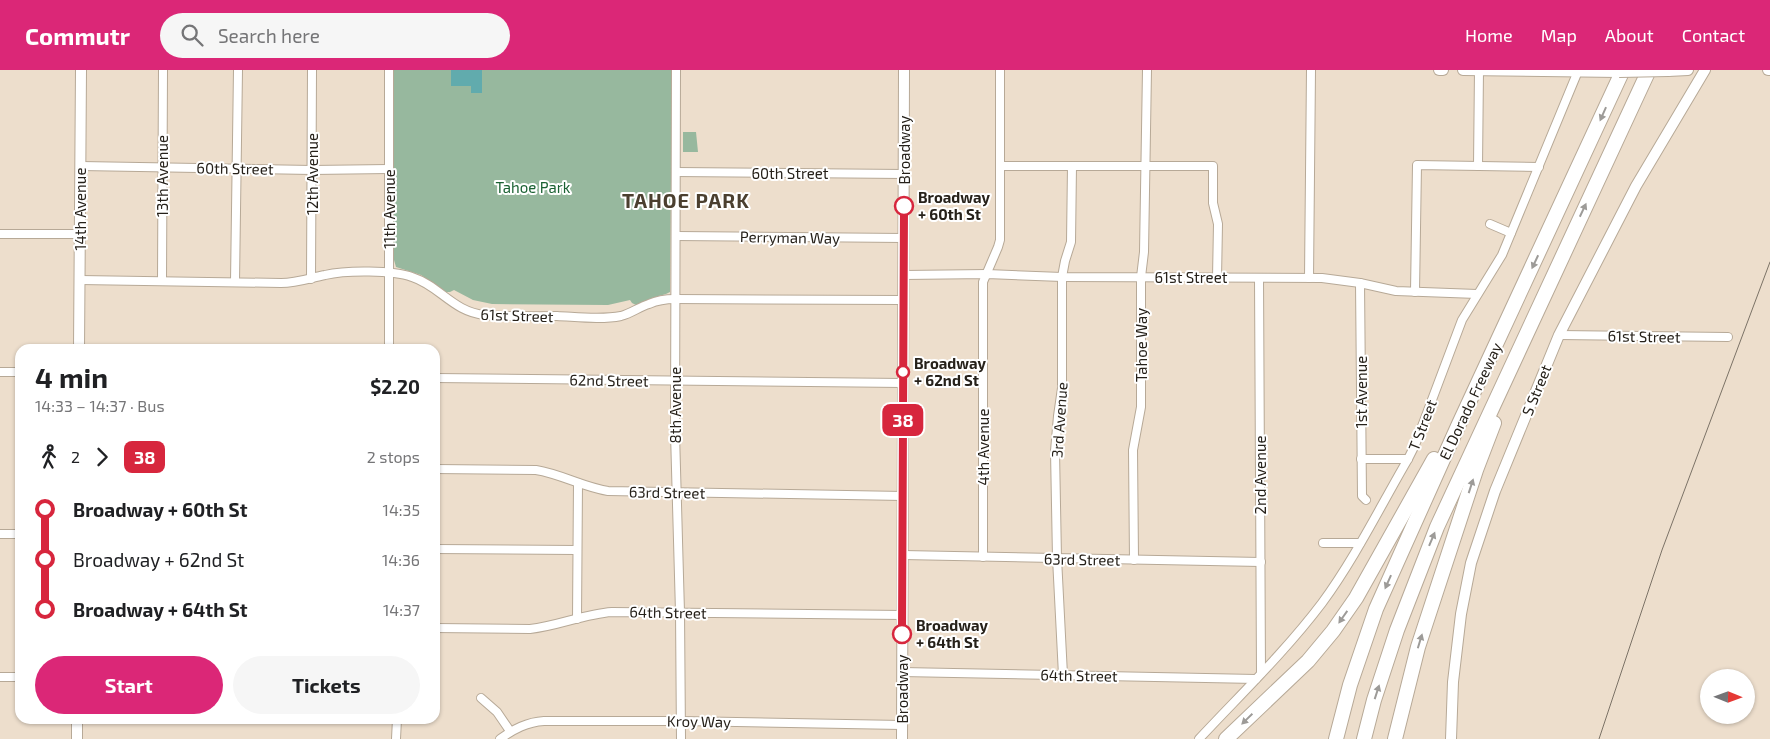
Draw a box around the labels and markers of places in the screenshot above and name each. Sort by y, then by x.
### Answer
place label: Broadway + 60th St [918,188,990,223]
marker: Broadway + 60th St [894,196,914,216]
place label: Broadway + 62nd St [914,354,986,389]
marker: Broadway + 62nd St [896,365,910,379]
place label: Broadway + 64th St [916,616,988,651]
marker: Broadway + 64th St [892,624,912,644]

